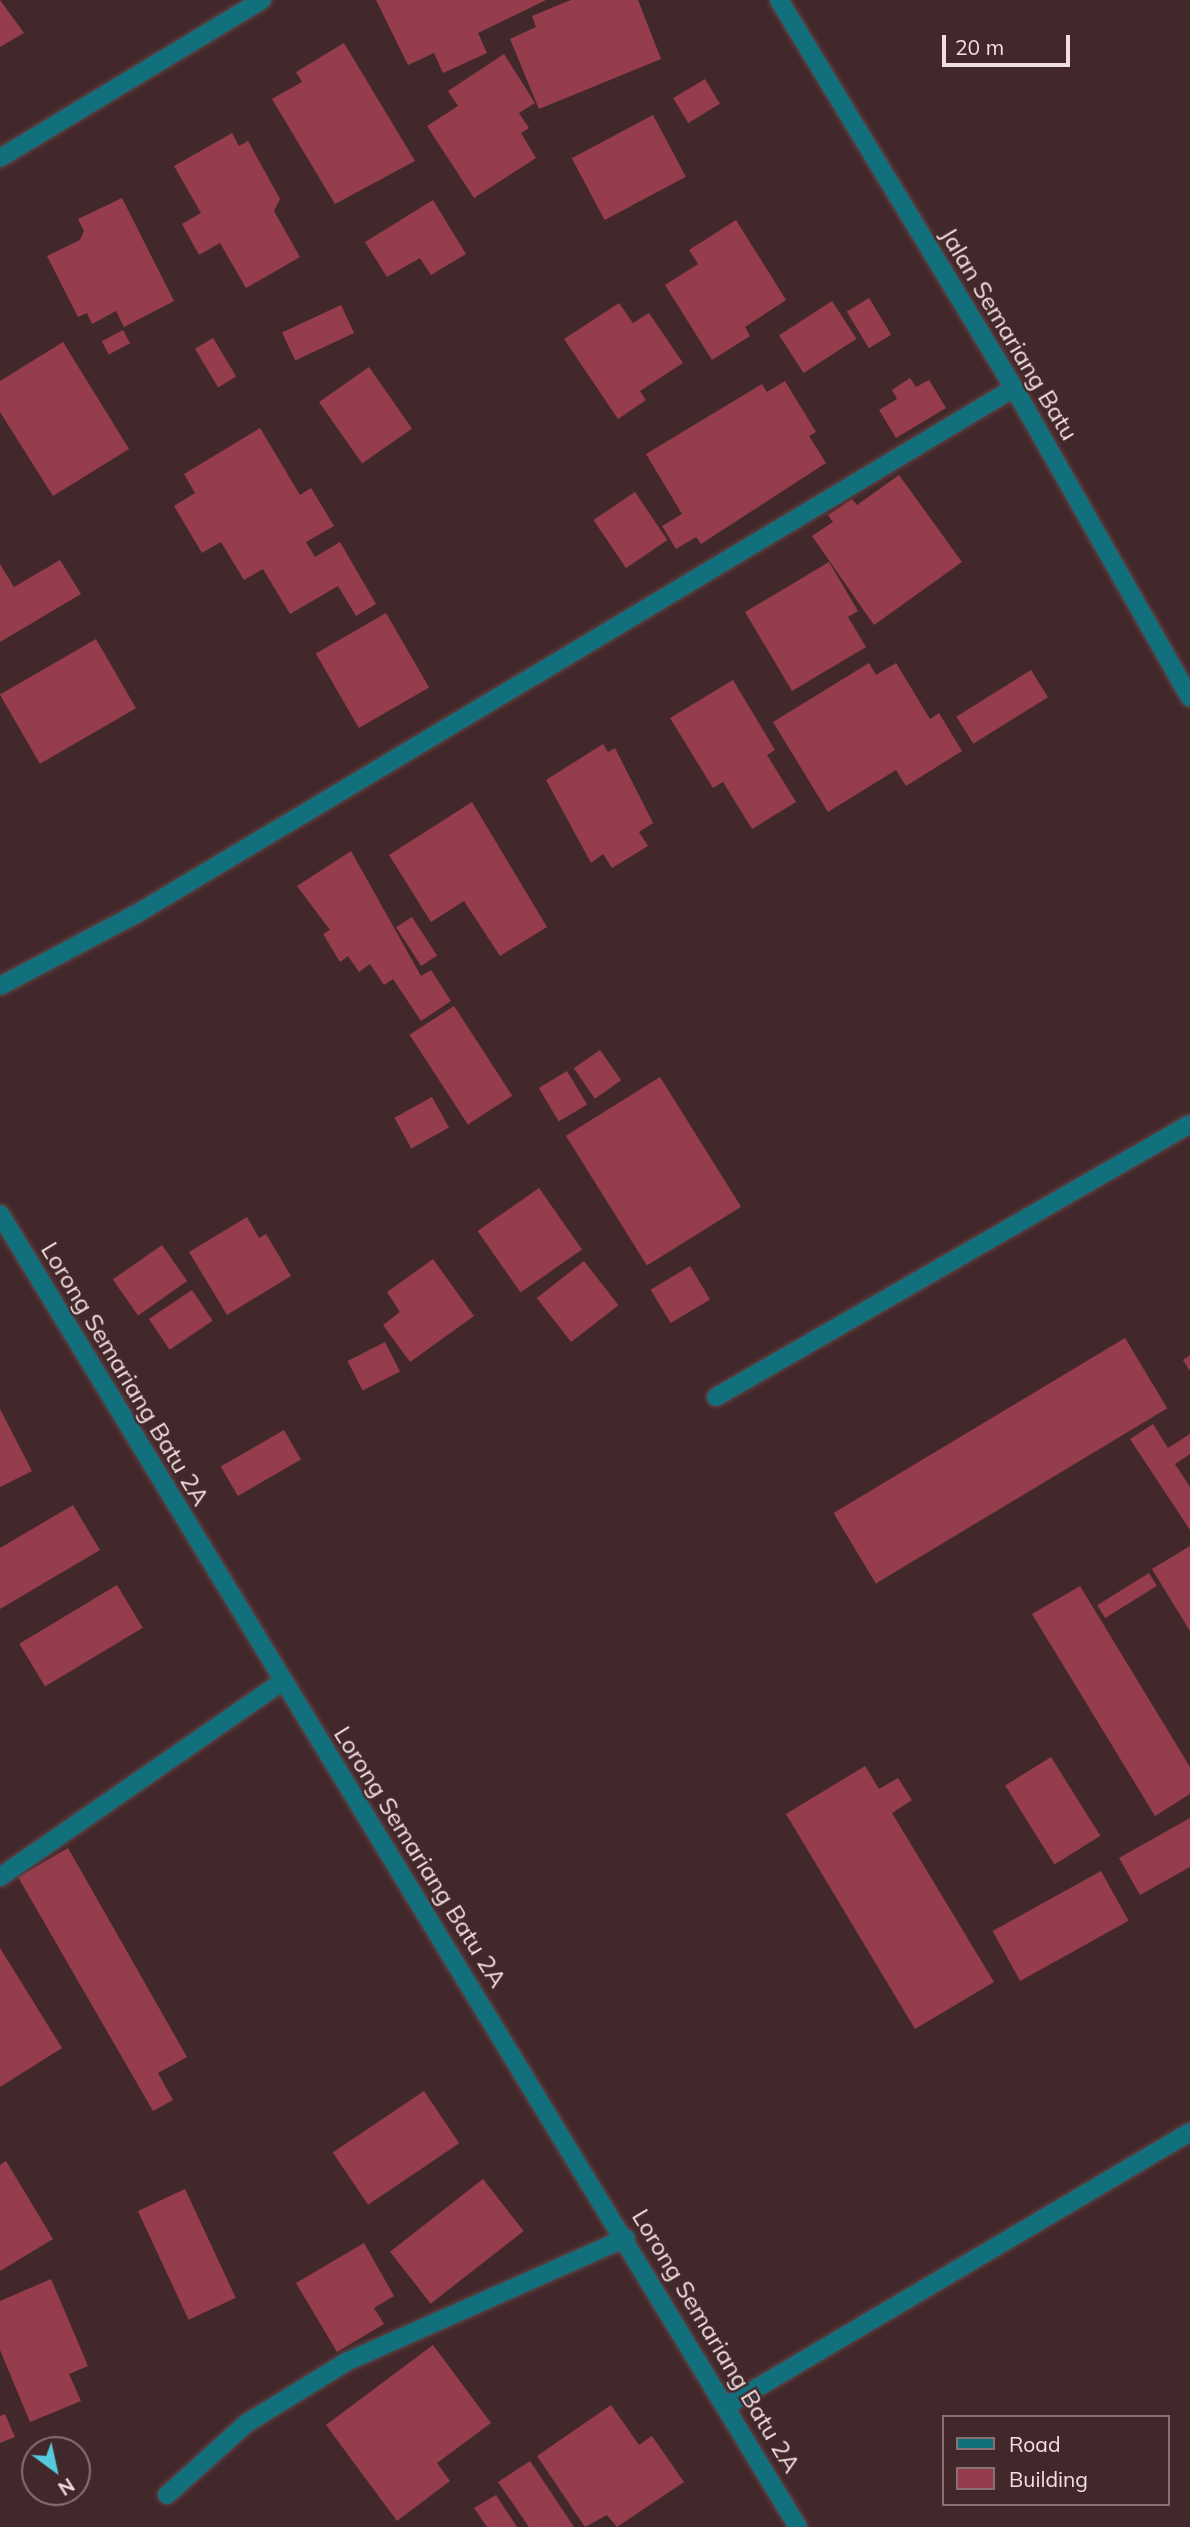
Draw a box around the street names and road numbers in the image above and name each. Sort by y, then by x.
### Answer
street label: Jalan Semariang Batu [934,223,1084,445]
street label: Lorong Semariang Batu 2A [35,1237,215,1511]
street label: Lorong Semariang Batu 2A [328,1721,512,1993]
street label: Lorong Semariang Batu 2A [626,2204,806,2478]

